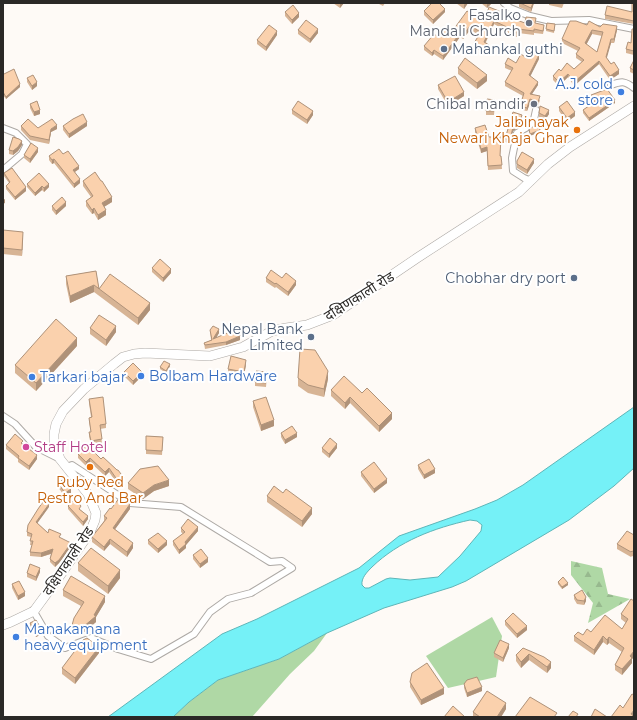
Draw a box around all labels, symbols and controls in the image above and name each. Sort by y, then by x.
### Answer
place label: Fasalko Mandali Church [409,6,521,40]
marker: Fasalko Mandali Church [524,18,534,28]
place label: Mahankal guthi [452,40,563,58]
marker: Mahankal guthi [439,44,449,54]
place label: A.J. cold store [555,75,613,109]
marker: A.J. cold store [616,87,626,97]
place label: Chibal mandir [426,95,526,113]
marker: Chibal mandir [529,99,539,109]
place label: Jalbinayak Newari Khaja Ghar [438,113,570,147]
marker: Jalbinayak Newari Khaja Ghar [572,125,582,135]
street label: दक्षिणकाली रोड [321,267,398,325]
place label: Chobhar dry port [445,269,566,287]
marker: Chobhar dry port [569,273,579,283]
place label: Nepal Bank Limited [221,320,304,354]
marker: Nepal Bank Limited [306,332,316,342]
place label: Bolbam Hardware [149,367,277,385]
place label: Tarkari bajar [40,368,127,386]
marker: Bolbam Hardware [136,371,146,381]
marker: Tarkari bajar [27,372,37,382]
place label: Staff Hotel [34,438,107,456]
marker: Staff Hotel [21,442,31,452]
marker: Ruby Red Restro And Bar [85,462,95,472]
place label: Ruby Red Restro And Bar [37,473,143,507]
street label: दक्षिणकाली रोड [38,523,98,599]
place label: Manakamana heavy equipment [24,620,148,654]
marker: Manakamana heavy equipment [11,632,21,642]

